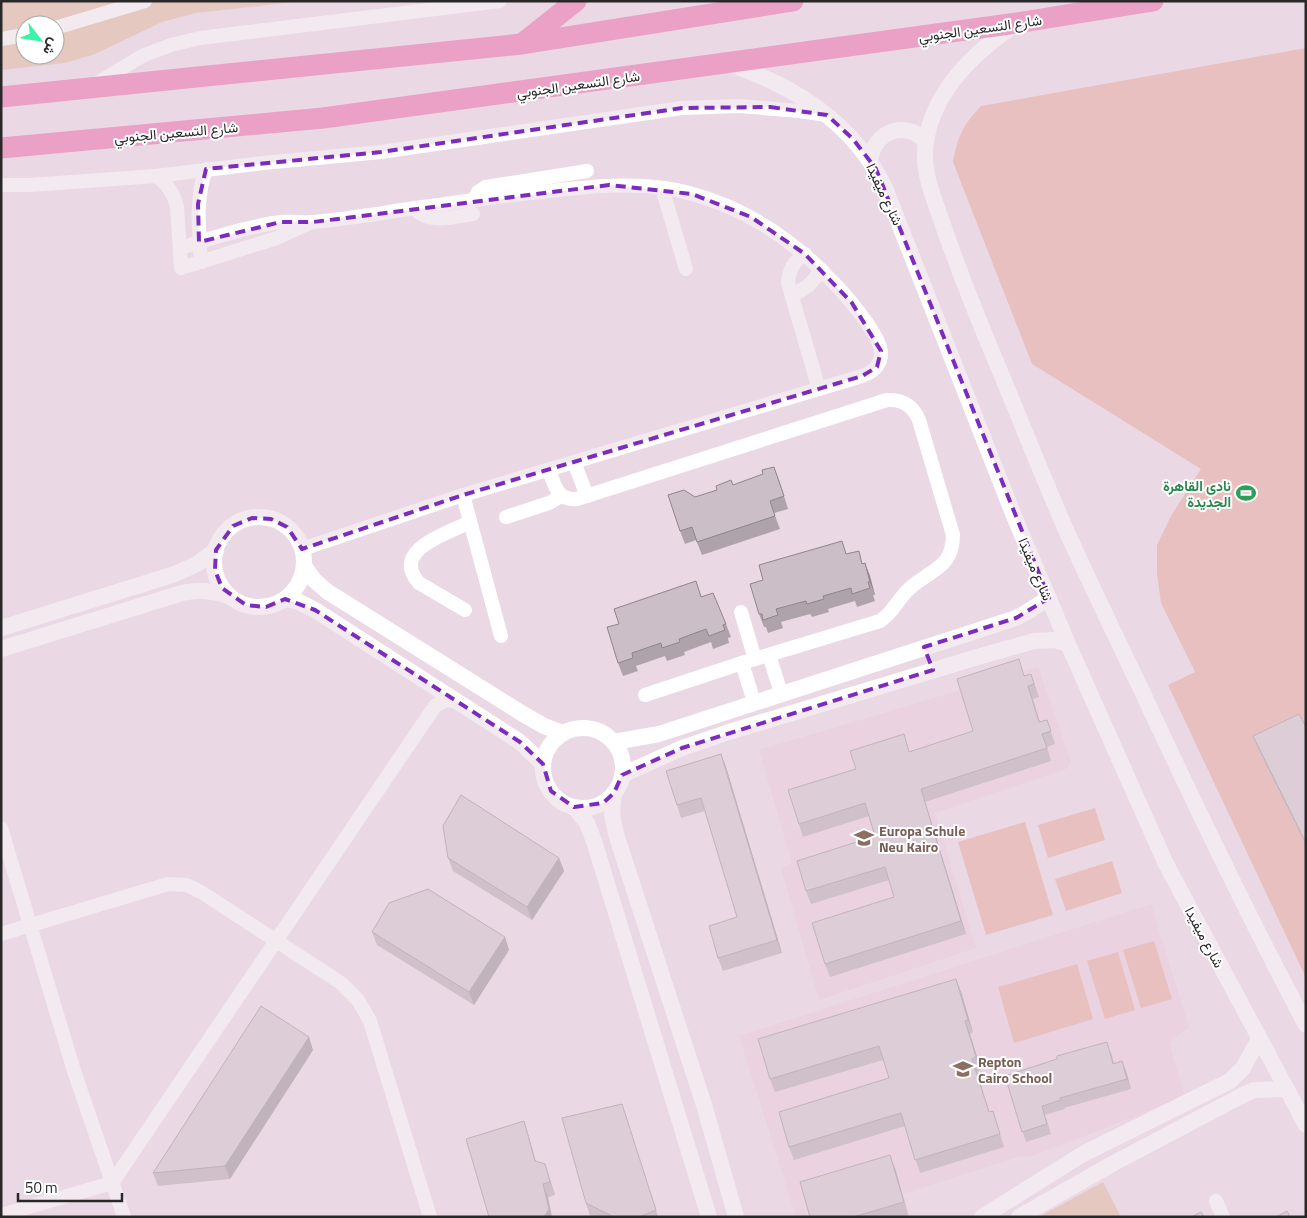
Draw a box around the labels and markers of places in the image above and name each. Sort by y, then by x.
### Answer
place label: نادى القاهرة الجديدة [1163,475,1231,512]
sports icon: نادى القاهرة الجديدة [1235,482,1257,504]
place label: Europa Schule Neu Kairo [879,820,965,857]
school or university icon: Europa Schule Neu Kairo [853,827,875,849]
place label: Repton Cairo School [978,1051,1052,1088]
school or university icon: Repton Cairo School [952,1058,974,1080]

